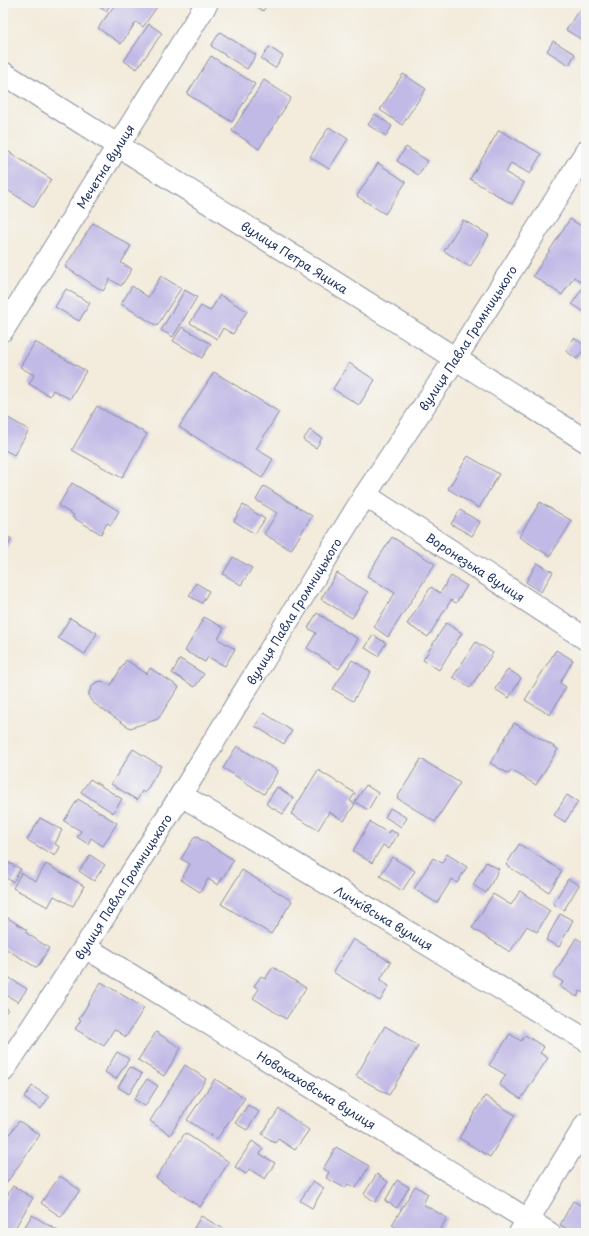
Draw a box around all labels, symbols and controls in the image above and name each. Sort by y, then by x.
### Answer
street label: Мечетна вулиця [72,121,138,212]
street label: вулиця Петра Яцика [238,217,352,298]
street label: вулиця Павла Громницького [414,262,521,414]
street label: Воронезька вулиця [423,528,529,606]
street label: вулиця Павла Громницького [242,534,346,688]
street label: вулиця Павла Громницького [70,810,176,963]
street label: Личківська вулиця [331,881,436,954]
street label: Новокаховська вулиця [254,1046,379,1133]

